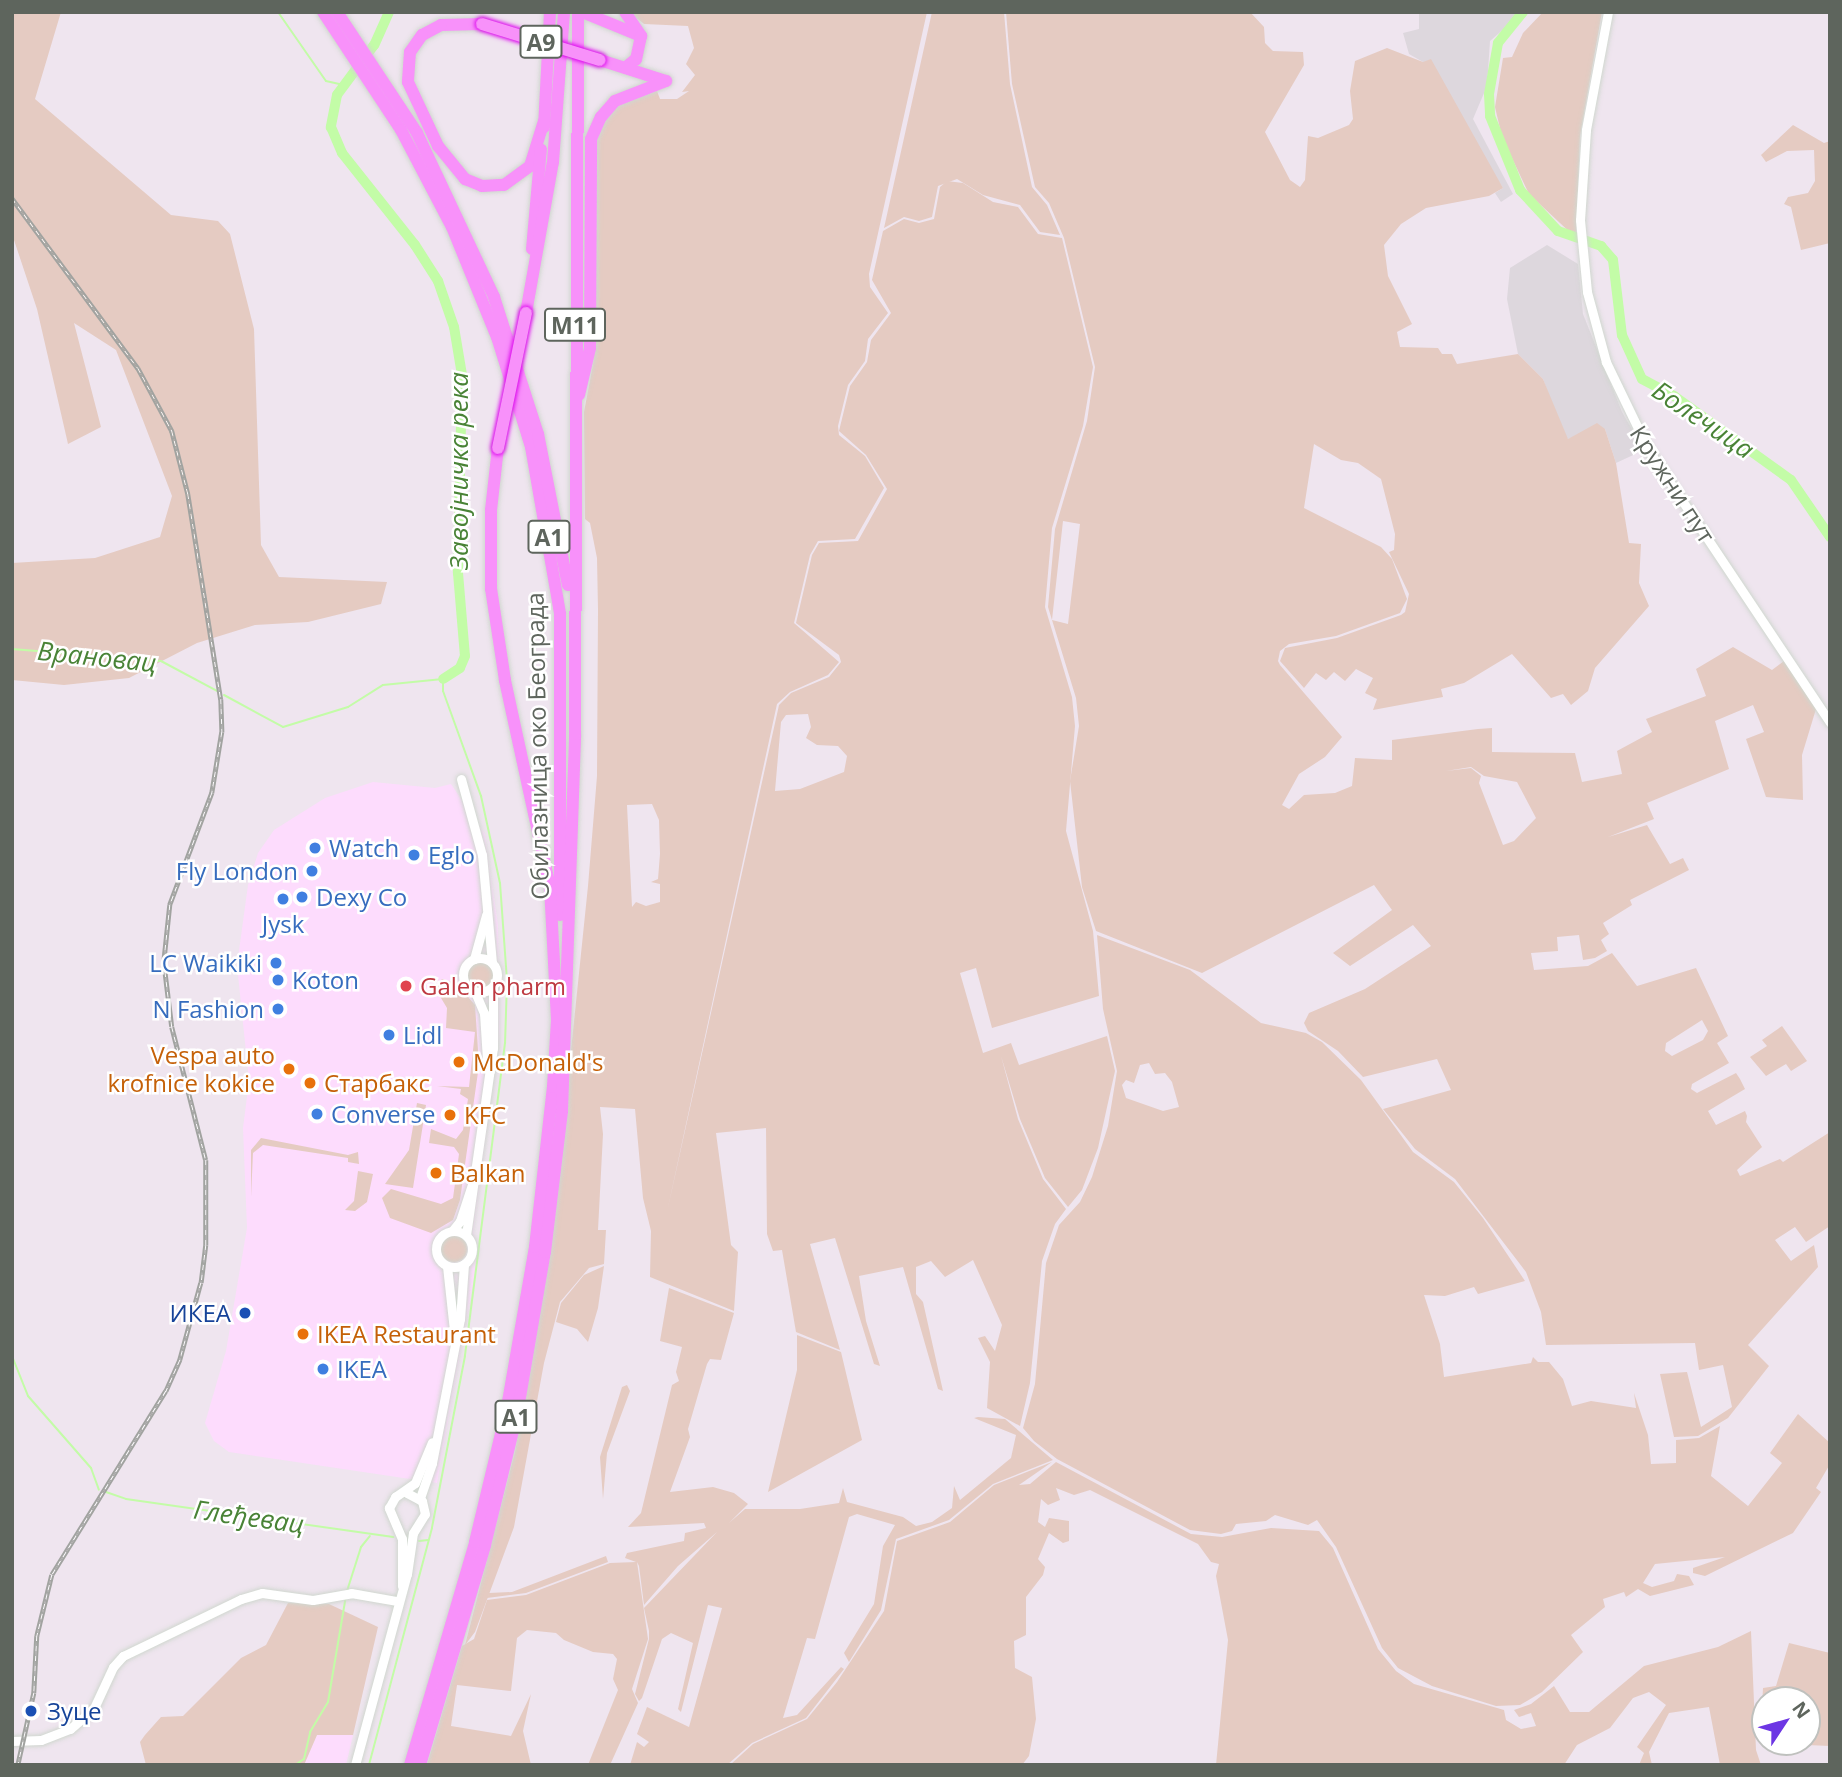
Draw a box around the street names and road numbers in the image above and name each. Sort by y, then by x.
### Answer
road number: A9 [518,22,564,61]
road number: M11 [544,306,606,344]
street label: Кружни пут [1624,420,1722,548]
road number: A1 [526,517,572,556]
street label: Обилазница око Београда [520,592,554,900]
road number: A1 [493,1398,539,1436]

